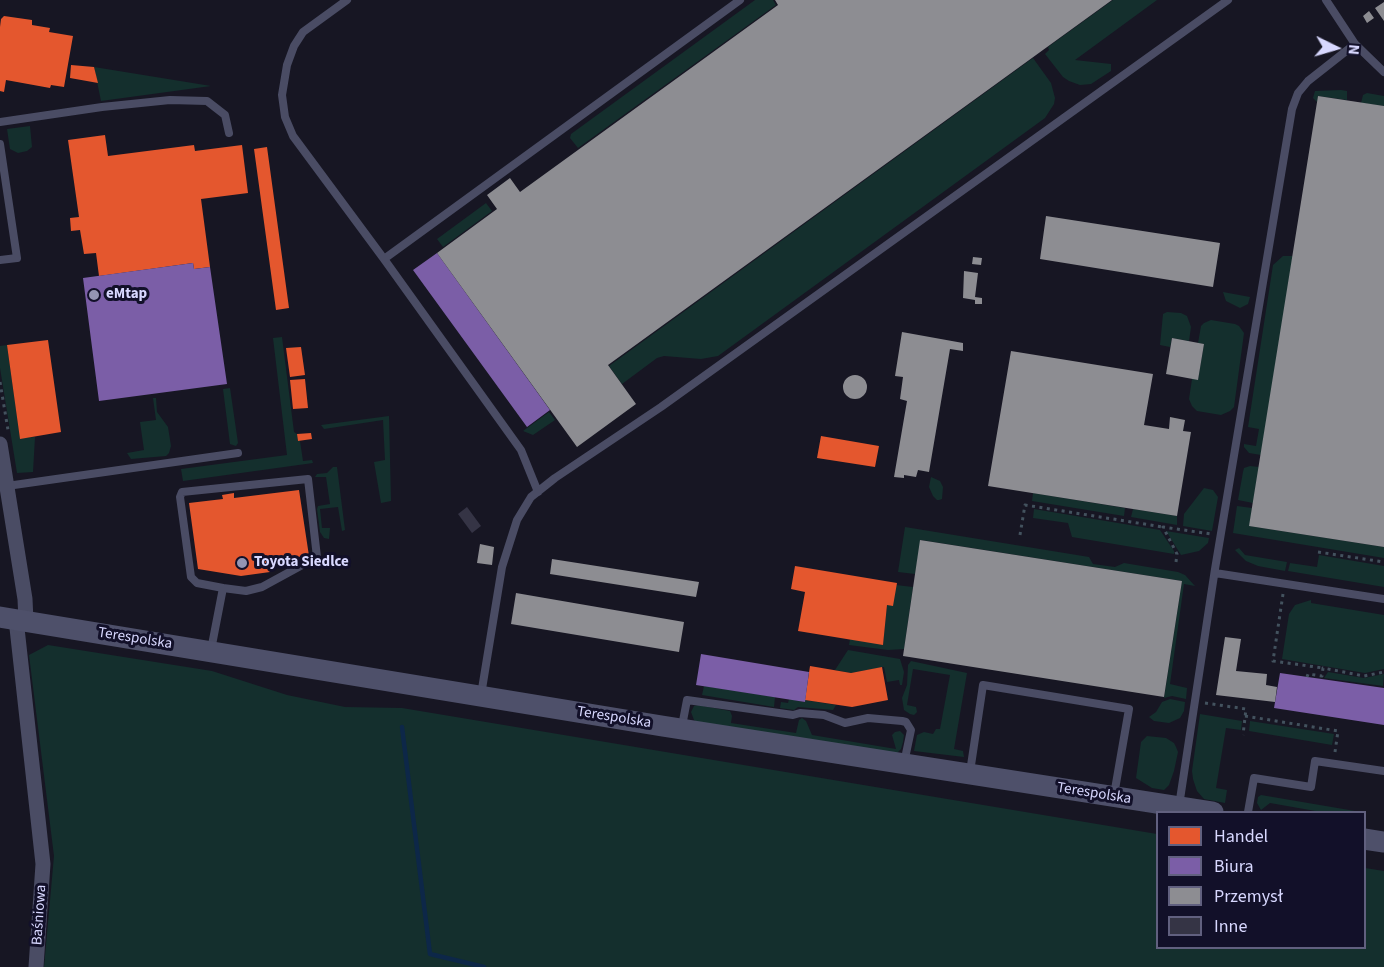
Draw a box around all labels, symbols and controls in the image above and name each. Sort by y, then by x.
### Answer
north arrow [1306,18,1366,78]
text: N [1343,43,1365,56]
place label: eMtap [106,286,147,304]
marker: eMtap [87,288,101,302]
place label: Toyota Siedlce [254,554,349,572]
marker: Toyota Siedlce [235,556,249,570]
street label: Terespolska [97,624,173,654]
street label: Terespolska [576,703,652,733]
street label: Terespolska [1056,779,1132,809]
legend [1156,811,1366,949]
text: Handel [1214,824,1268,849]
text: Biura [1214,854,1254,879]
street label: Baśniowa [29,884,51,946]
text: Przemysł [1214,884,1283,909]
text: Inne [1214,914,1247,939]

